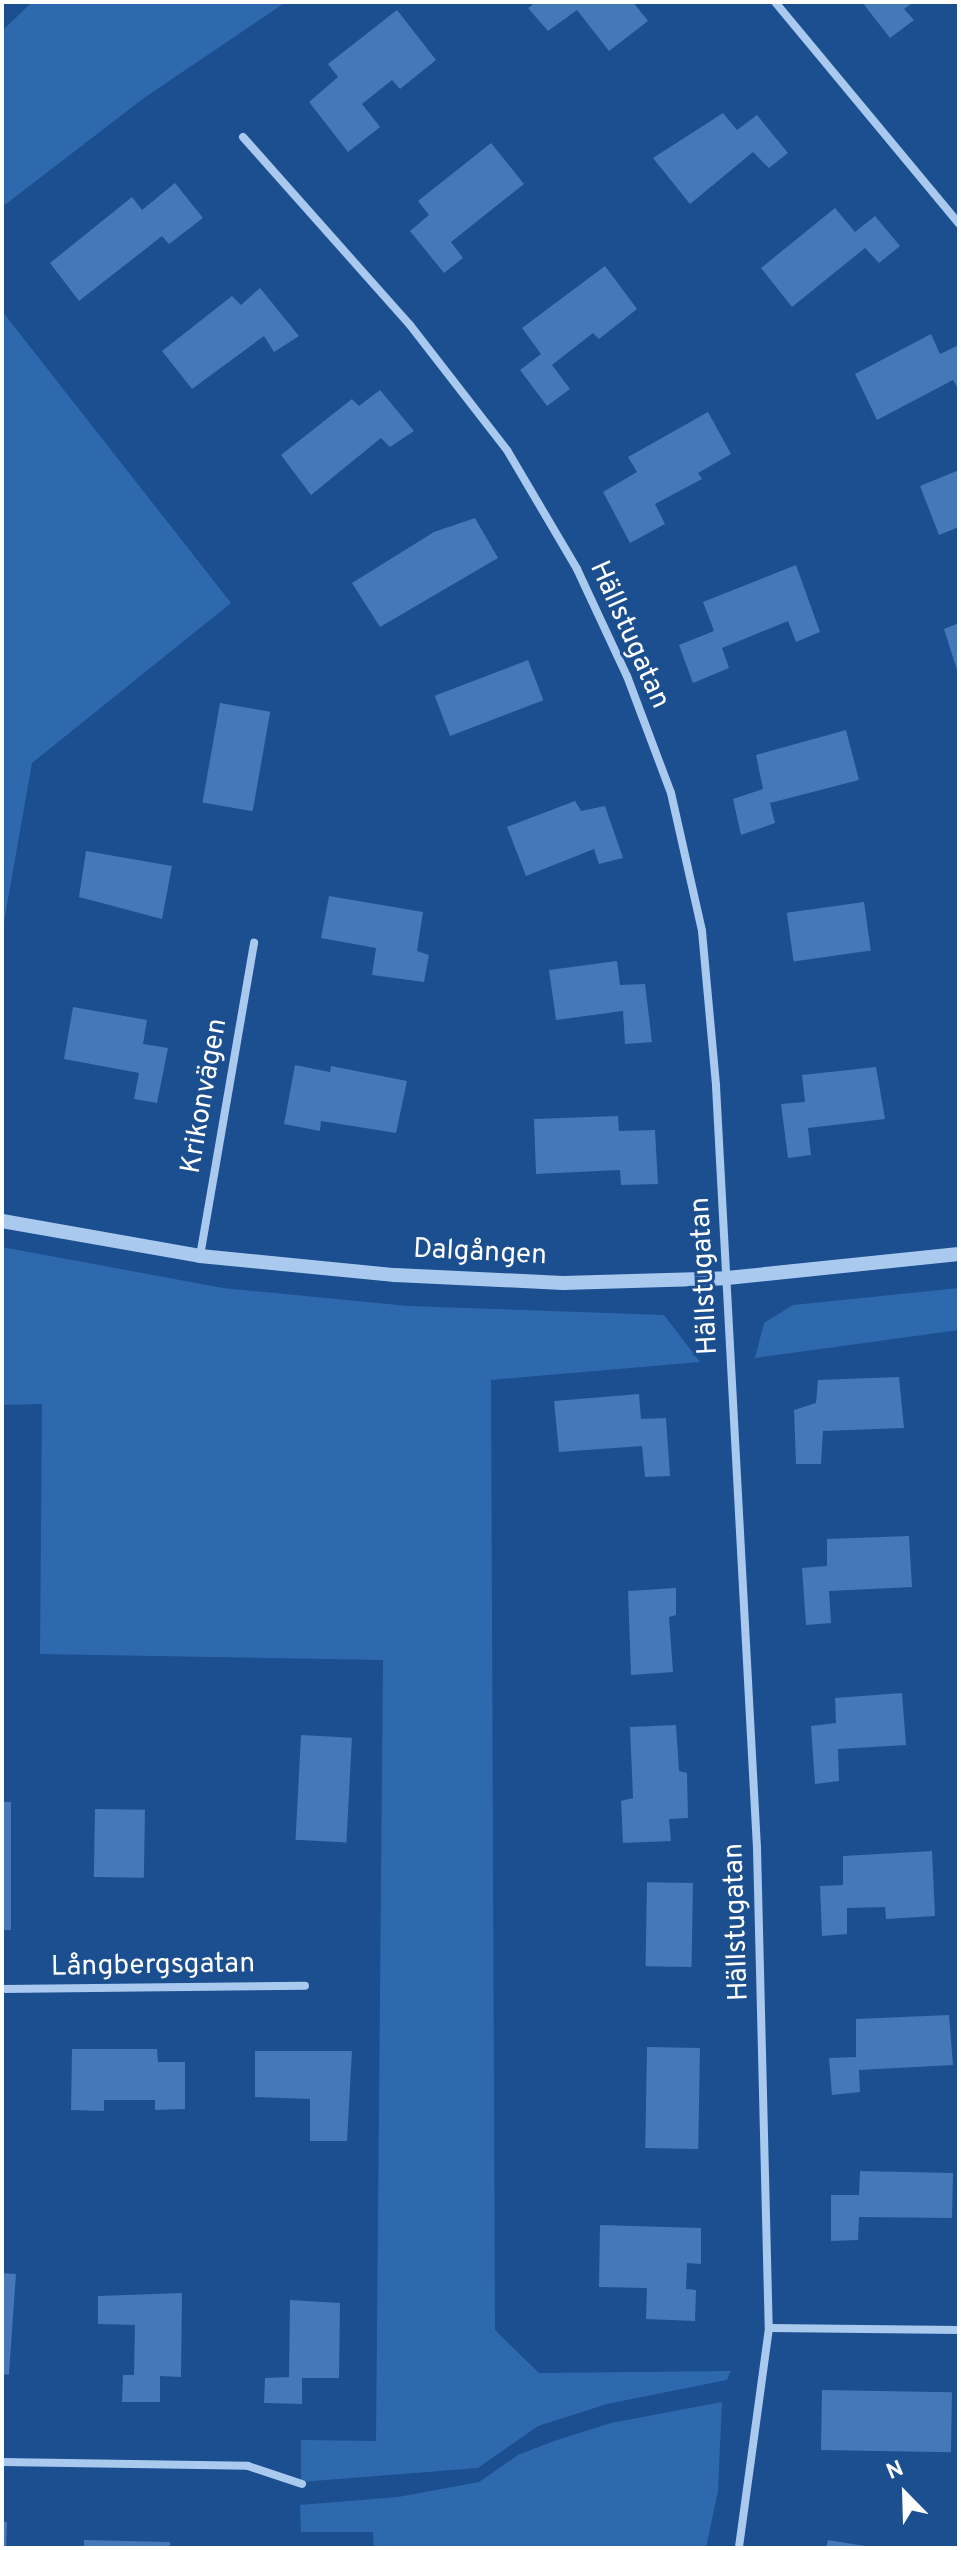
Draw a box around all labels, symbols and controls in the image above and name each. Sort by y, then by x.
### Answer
street label: Hällstugatan [582,556,676,714]
street label: Krikonvägen [175,1016,235,1176]
street label: Hällstugatan [684,1196,726,1356]
street label: Dalgången [412,1233,548,1273]
street label: Hällstugatan [717,1842,757,2002]
street label: Långbergsgatan [51,1947,255,1985]
north arrow [865,2454,945,2534]
text: N [883,2456,908,2487]

